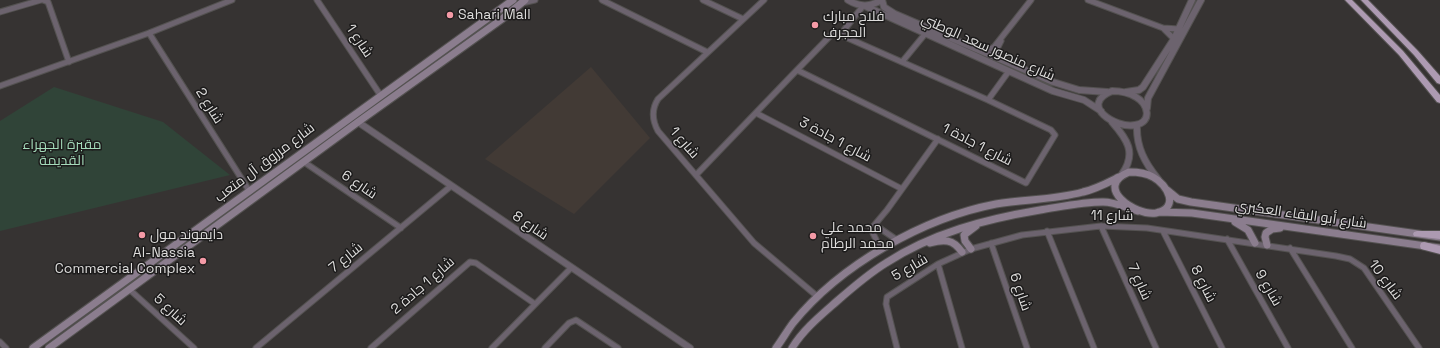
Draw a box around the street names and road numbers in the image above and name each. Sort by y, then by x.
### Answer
street label: شارع منصور سعد الوطني [919,11,1057,85]
street label: شارع 1 [342,21,376,61]
street label: شارع 2 [192,85,226,127]
street label: شارع 1 جادة 3 [796,114,874,166]
street label: شارع مرزوق آل متعب [212,120,318,206]
street label: شارع 1 جادة 1 [939,120,1015,170]
street label: شارع 1 [666,124,702,162]
street label: شارع 6 [338,167,380,203]
street label: شارع أبو البقاء العكبري [1234,197,1368,233]
street label: شارع 8 [509,208,551,244]
street label: شارع 11 [1091,208,1133,224]
street label: شارع 7 [326,239,366,277]
street label: شارع 5 [889,251,931,285]
street label: شارع 1 جادة 2 [388,254,458,318]
street label: شارع 10 [1365,257,1405,303]
street label: شارع 7 [1123,261,1155,303]
street label: شارع 8 [1187,263,1219,305]
street label: شارع 9 [1251,267,1285,309]
street label: شارع 6 [1006,271,1034,313]
street label: شارع 5 [150,291,190,329]

